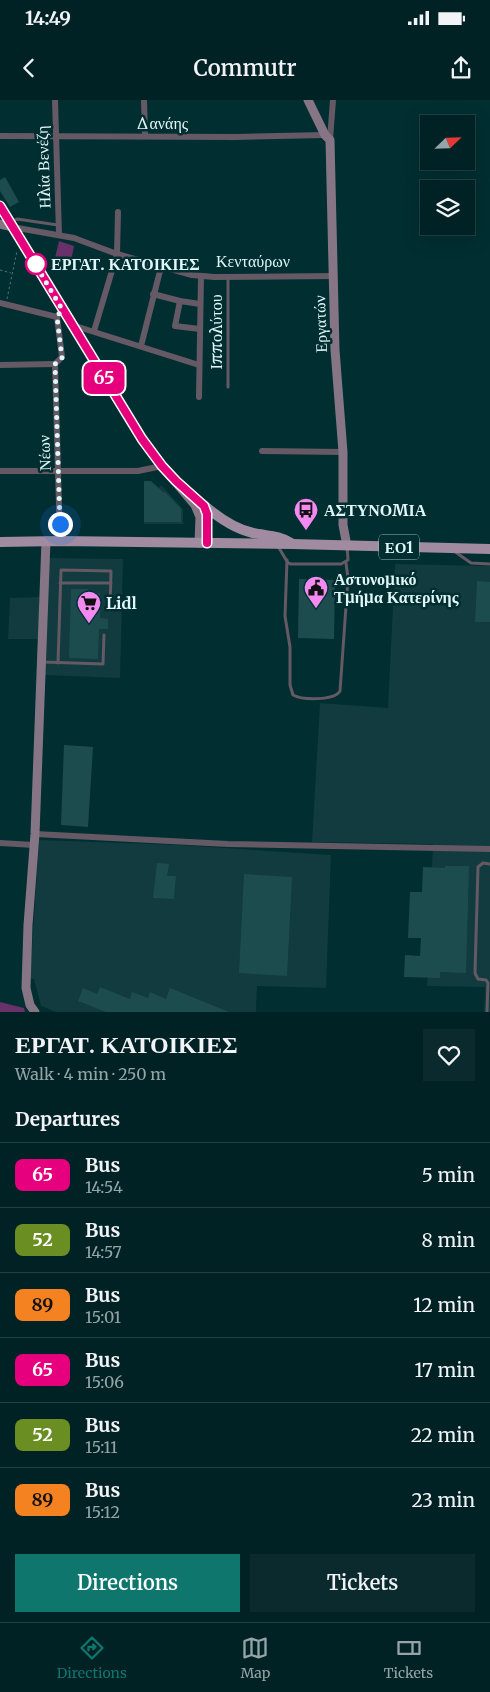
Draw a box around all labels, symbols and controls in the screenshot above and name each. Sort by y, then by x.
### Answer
text: 14:49 [25,6,71,30]
icon: back [15,54,43,82]
text: Commutr [194,54,296,82]
icon: share [447,54,475,82]
street label: Δανάης [136,113,189,133]
north arrow [420,115,475,170]
map controls [420,115,475,235]
street label: Ηλία Βενέζη [32,125,54,209]
button: layers [420,180,475,235]
street label: Κενταύρων [216,251,290,271]
marker: ΕΡΓΑΤ. ΚΑΤΟΙΚΙΕΣ [25,253,47,275]
place label: ΕΡΓΑΤ. ΚΑΤΟΙΚΙΕΣ [51,254,200,274]
street label: Ιππολύτου [206,294,226,370]
street label: Εργατών [309,295,331,353]
line badge: 65 [82,362,126,394]
text: 65 [94,366,114,389]
street label: Νέων [33,435,55,471]
bus stop icon: ΑΣΤΥΝΟΜΙΑ [293,497,319,531]
place label: ΑΣΤΥΝΟΜΙΑ [324,500,427,520]
your location [48,512,73,537]
road number: ΕΟ1 [379,534,419,560]
place label: Αστυνομικό Τμήμα Κατερίνης [334,569,459,607]
public building icon: Αστυνομικό Τμήμα Κατερίνης [303,575,329,609]
supermarket icon: Lidl [76,590,102,624]
place label: Lidl [106,593,137,613]
text: ΕΡΓΑΤ. ΚΑΤΟΙΚΙΕΣ [15,1029,238,1060]
button: heart [423,1029,475,1081]
text: Walk · 4 min · 250 m [15,1064,166,1084]
text: Departures [15,1107,120,1131]
text: Bus [85,1153,120,1177]
text: 65 [32,1163,53,1186]
text: 5 min [422,1163,475,1187]
text: 14:54 [85,1177,123,1197]
text: Bus [85,1218,120,1242]
text: 52 [32,1228,53,1251]
text: 8 min [422,1228,475,1252]
text: 14:57 [85,1242,122,1262]
text: Bus [85,1283,120,1307]
text: 89 [32,1293,53,1316]
text: 12 min [413,1293,475,1317]
text: 15:01 [85,1307,121,1327]
text: Bus [85,1348,120,1372]
text: 65 [32,1358,53,1381]
text: 17 min [415,1358,475,1382]
text: 15:06 [85,1372,124,1392]
text: Bus [85,1413,120,1437]
text: 52 [32,1423,53,1446]
text: 22 min [411,1423,475,1447]
text: 15:11 [85,1437,118,1457]
text: Bus [85,1478,120,1502]
text: 89 [32,1488,53,1511]
text: 23 min [411,1488,475,1512]
text: 15:12 [85,1502,120,1522]
button: Directions [15,1554,240,1612]
button: Tickets [250,1554,475,1612]
tab: Directions [57,1634,127,1682]
tab: Map [240,1634,270,1682]
tab: Tickets [384,1634,433,1682]

